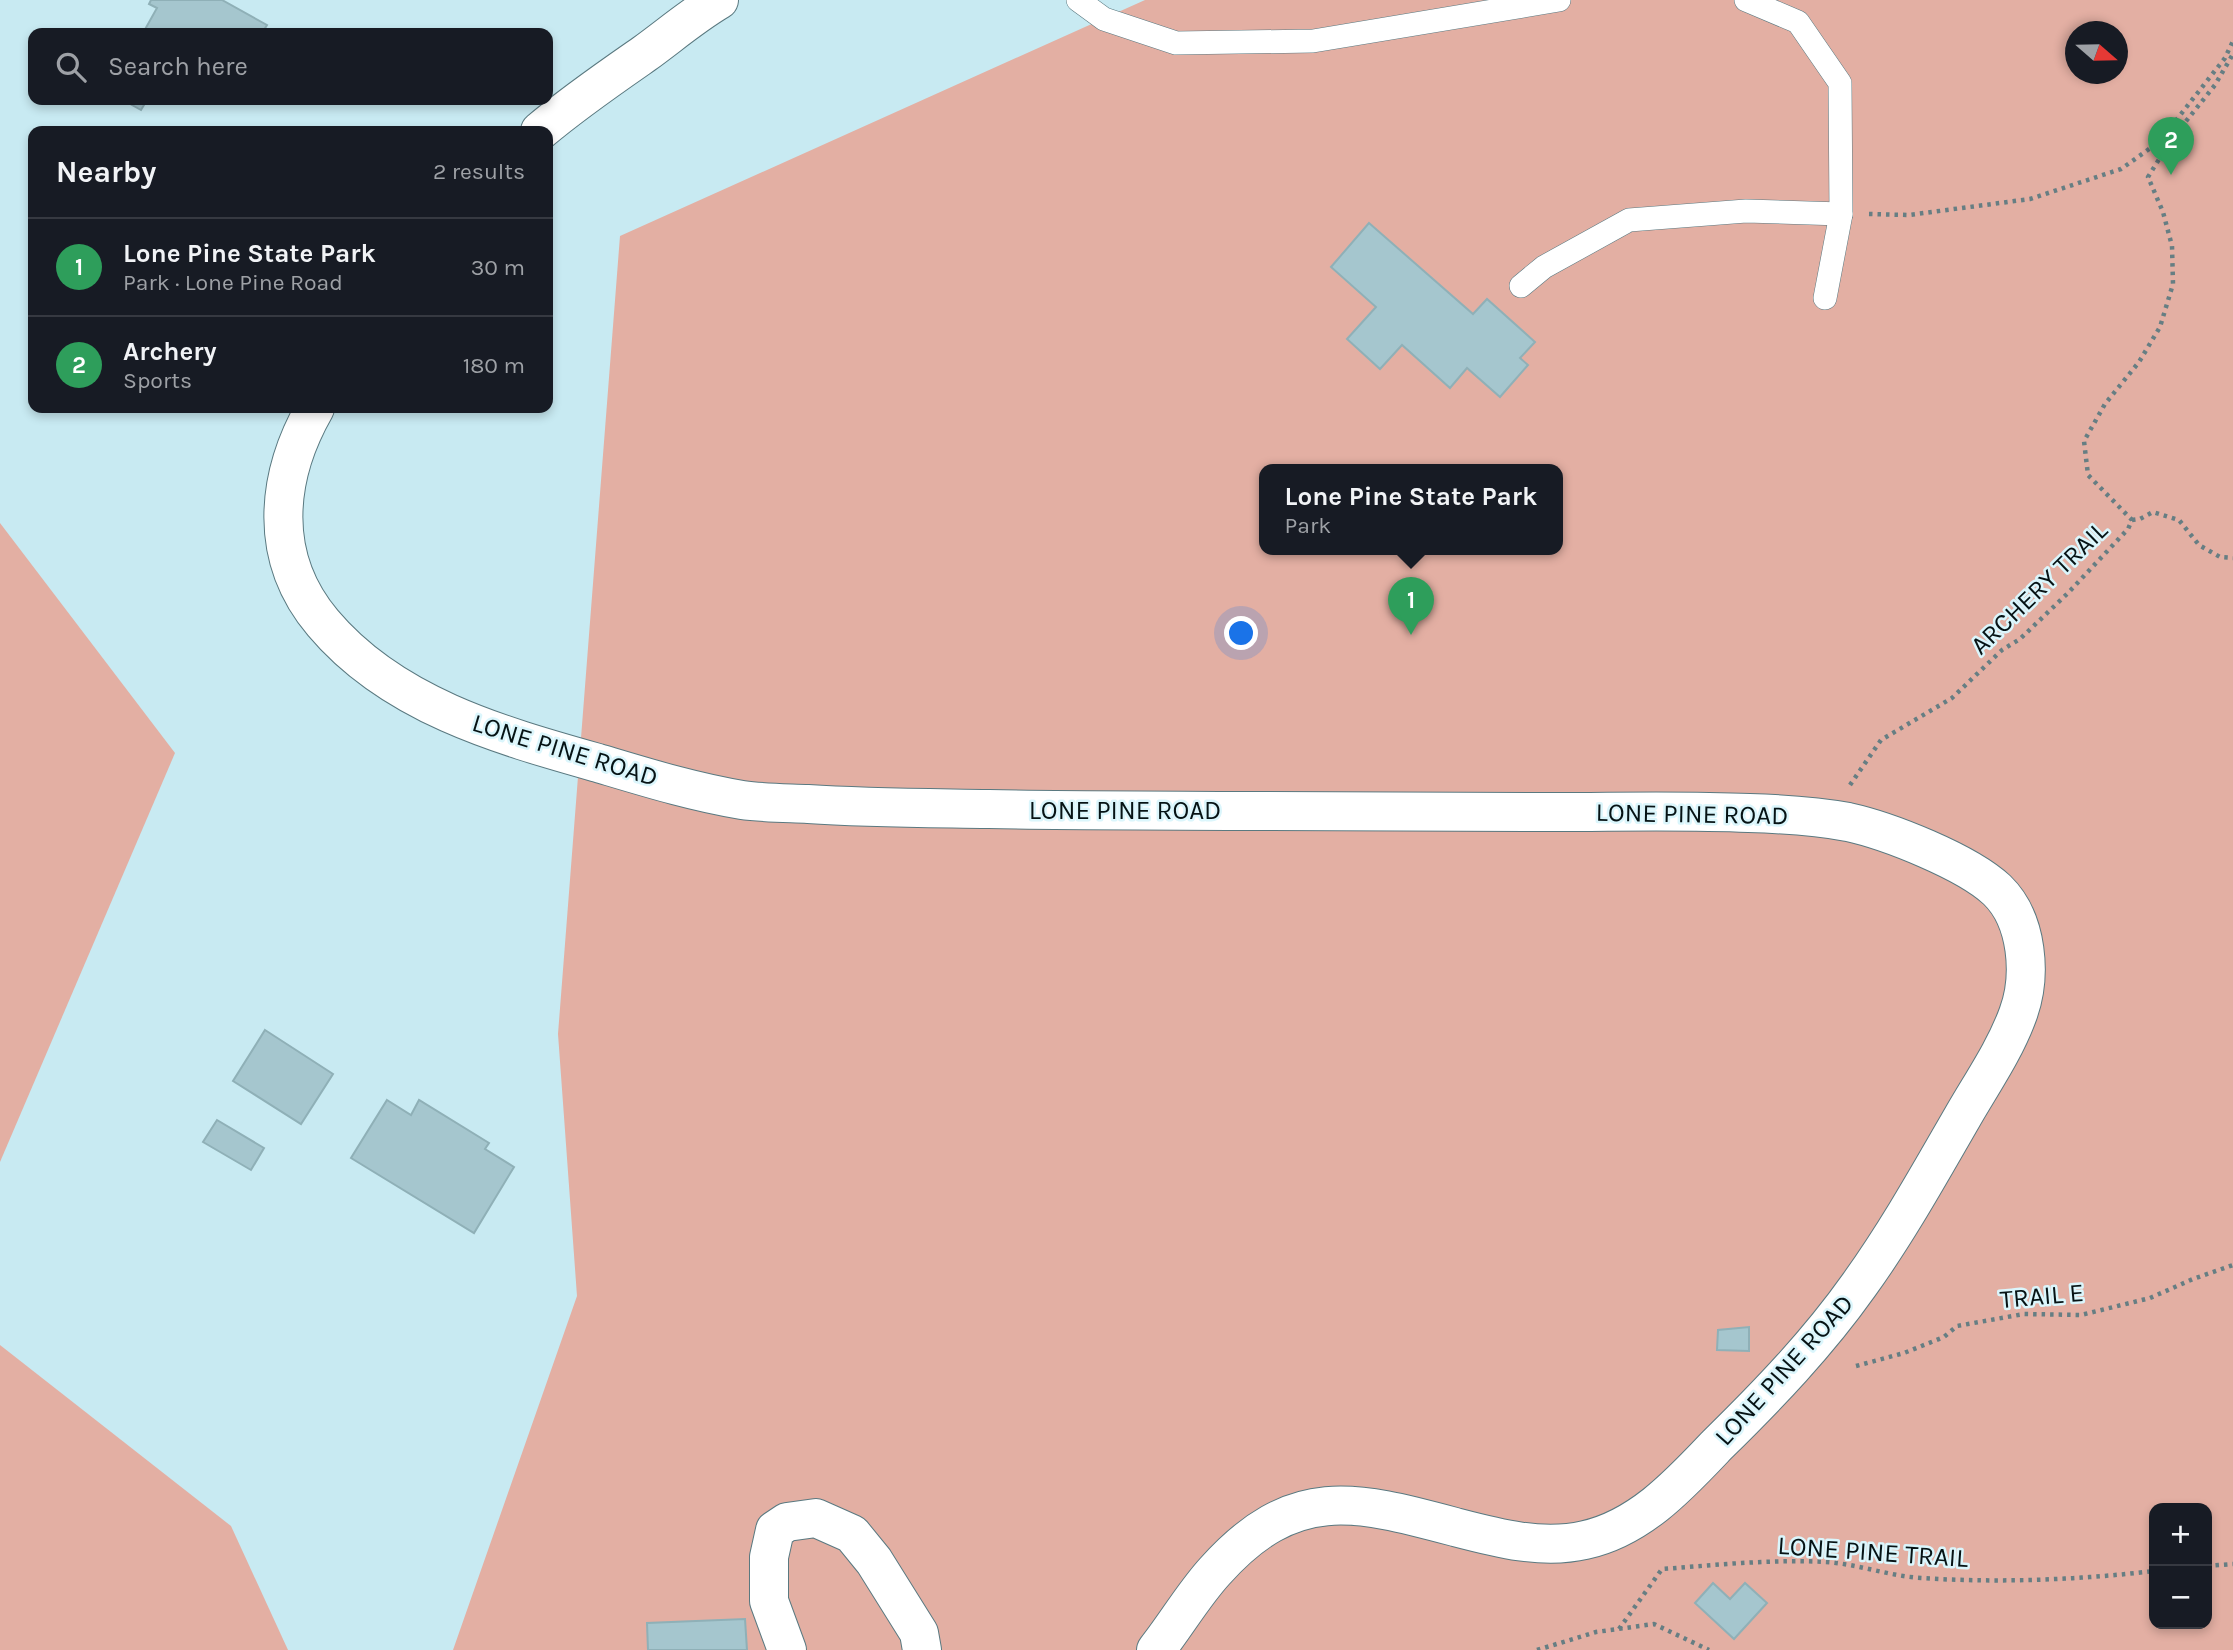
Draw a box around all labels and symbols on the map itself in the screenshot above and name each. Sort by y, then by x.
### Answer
north arrow [2065,21,2128,84]
pin: 2 [2148,117,2194,175]
street label: ARCHERY TRAIL [1964,515,2114,661]
pin: 1 [1388,577,1434,635]
your location [1224,616,1258,650]
street label: LONE PINE ROAD [468,707,662,793]
street label: LONE PINE ROAD [1029,795,1221,826]
street label: LONE PINE ROAD [1595,797,1789,831]
street label: TRAIL E [1999,1277,2085,1315]
street label: LONE PINE ROAD [1708,1288,1860,1452]
street label: LONE PINE TRAIL [1777,1530,1969,1574]

